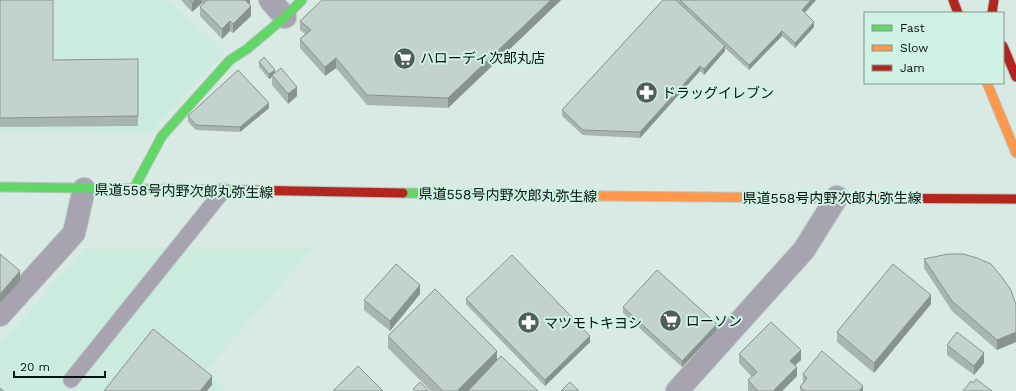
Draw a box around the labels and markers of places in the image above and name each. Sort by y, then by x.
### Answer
supermarket icon: ハローディ次郎丸店 [392,45,418,71]
place label: ハローディ次郎丸店 [420,50,545,66]
pharmacy icon: ドラッグイレブン [634,80,660,106]
place label: ドラッグイレブン [662,85,774,101]
supermarket icon: ローソン [657,308,683,334]
pharmacy icon: マツモトキヨシ [515,310,541,336]
place label: ローソン [686,313,742,329]
place label: マツモトキヨシ [544,315,642,331]

